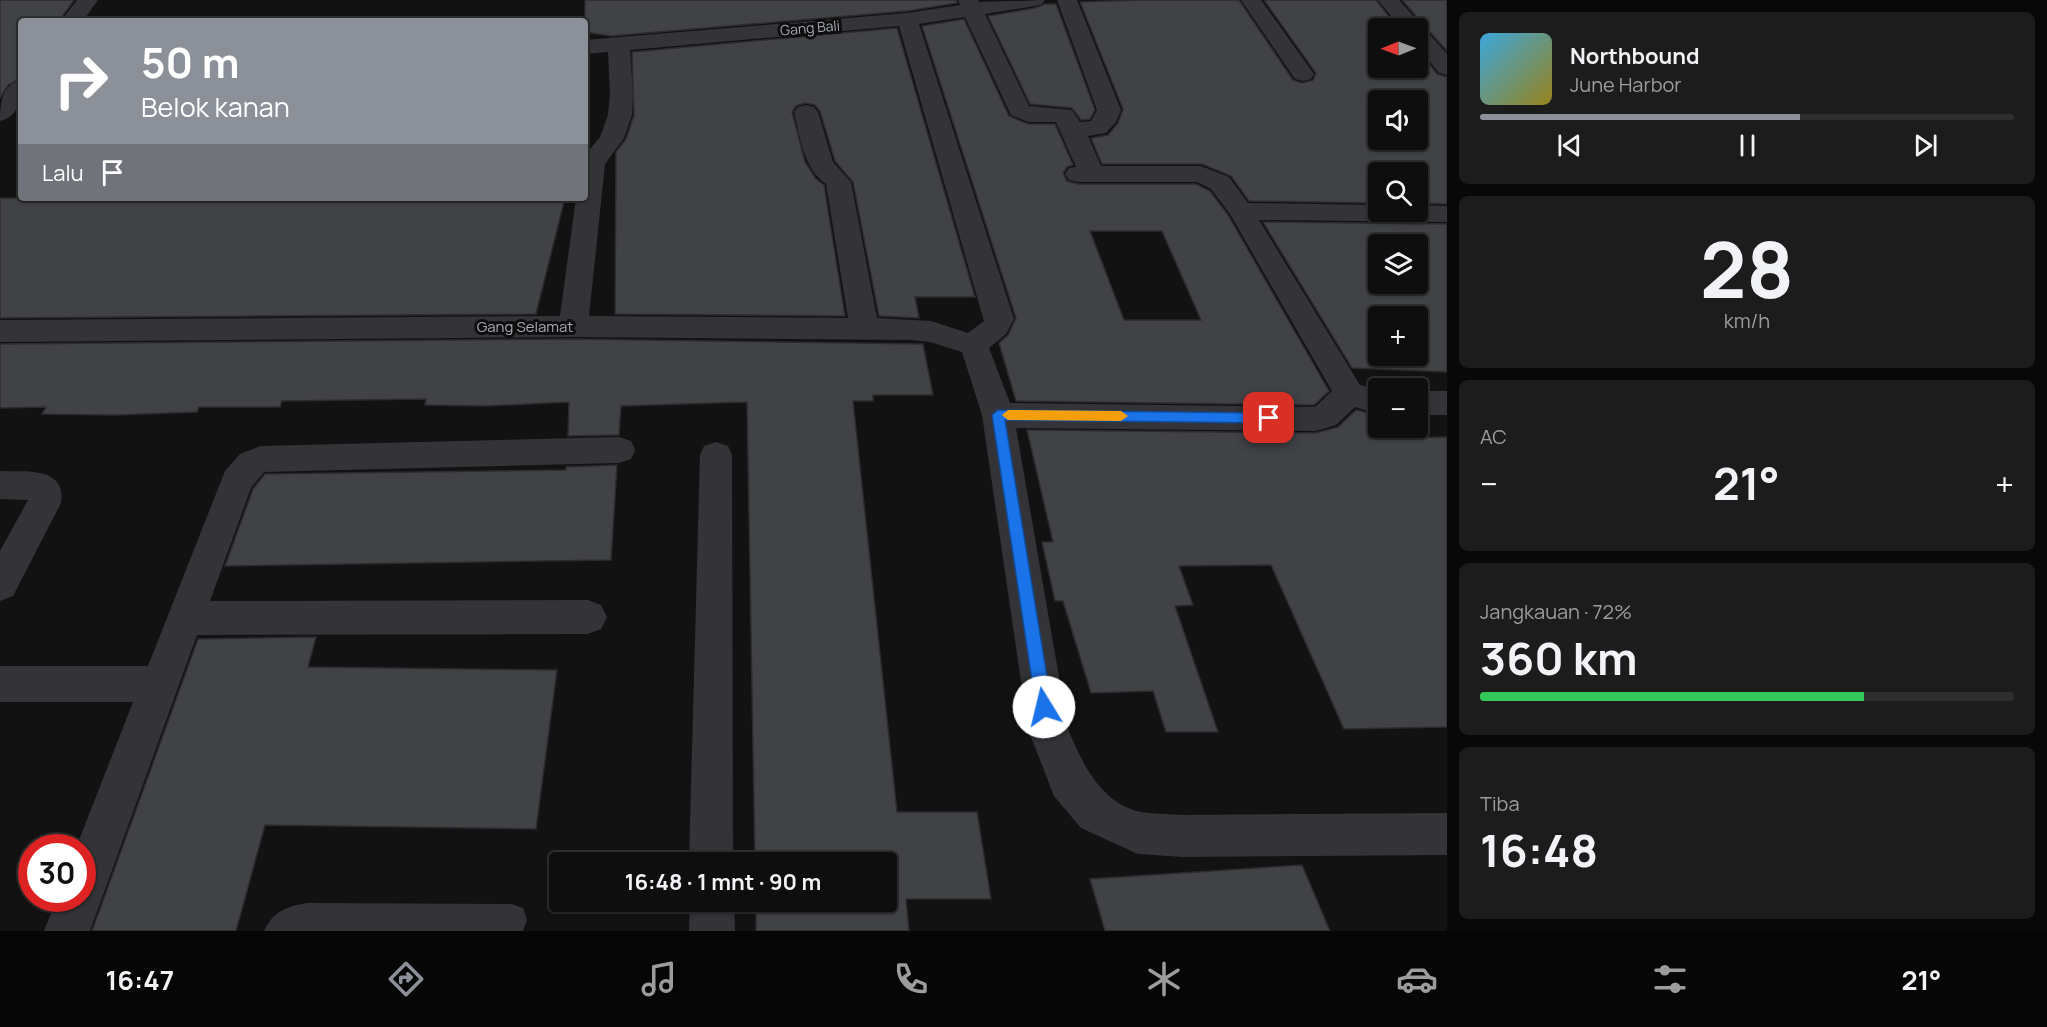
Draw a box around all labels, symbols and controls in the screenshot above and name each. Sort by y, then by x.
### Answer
street label: Gang Bali [779,15,841,40]
north arrow [1368,18,1428,78]
map controls [1368,18,1428,438]
text: 50 m [141,33,239,91]
text: Northbound [1570,41,1700,71]
icon: right [42,42,120,120]
text: June Harbor [1570,71,1682,98]
text: Belok kanan [141,88,290,125]
button: sound [1368,90,1428,150]
icon: previous [1553,129,1586,162]
icon: pause [1731,129,1764,162]
icon: next [1909,129,1942,162]
icon: arrive [96,156,129,189]
text: Lalu [42,158,84,188]
button: search [1368,162,1428,222]
text: 28 [1700,215,1794,321]
button: layers [1368,234,1428,294]
button: + [1368,306,1428,366]
text: km/h [1724,307,1770,334]
street label: Gang Selamat [477,316,573,337]
button: − [1368,378,1428,438]
pin [1243,392,1294,443]
icon: arrive [1252,401,1285,434]
text: AC [1480,423,1507,450]
text: 21° [1713,452,1780,514]
text: − [1480,461,1498,506]
text: + [1995,461,2014,506]
text: Jangkauan · 72% [1480,598,1632,625]
text: 360 km [1480,627,1637,689]
position arrow [1012,675,1076,739]
text: Tiba [1480,790,1520,817]
text: 16:48 [1480,819,1598,881]
speed limit sign: 30 [18,834,96,912]
text: 16:48 · 1 mnt · 90 m [625,867,821,897]
icon: directions [385,958,427,1000]
icon: music [638,958,680,1000]
icon: phone [890,958,932,1000]
icon: climate [1143,958,1185,1000]
icon: car [1396,958,1438,1000]
icon: filters [1649,958,1691,1000]
text: 16:47 [105,961,174,998]
text: 21° [1901,961,1942,998]

